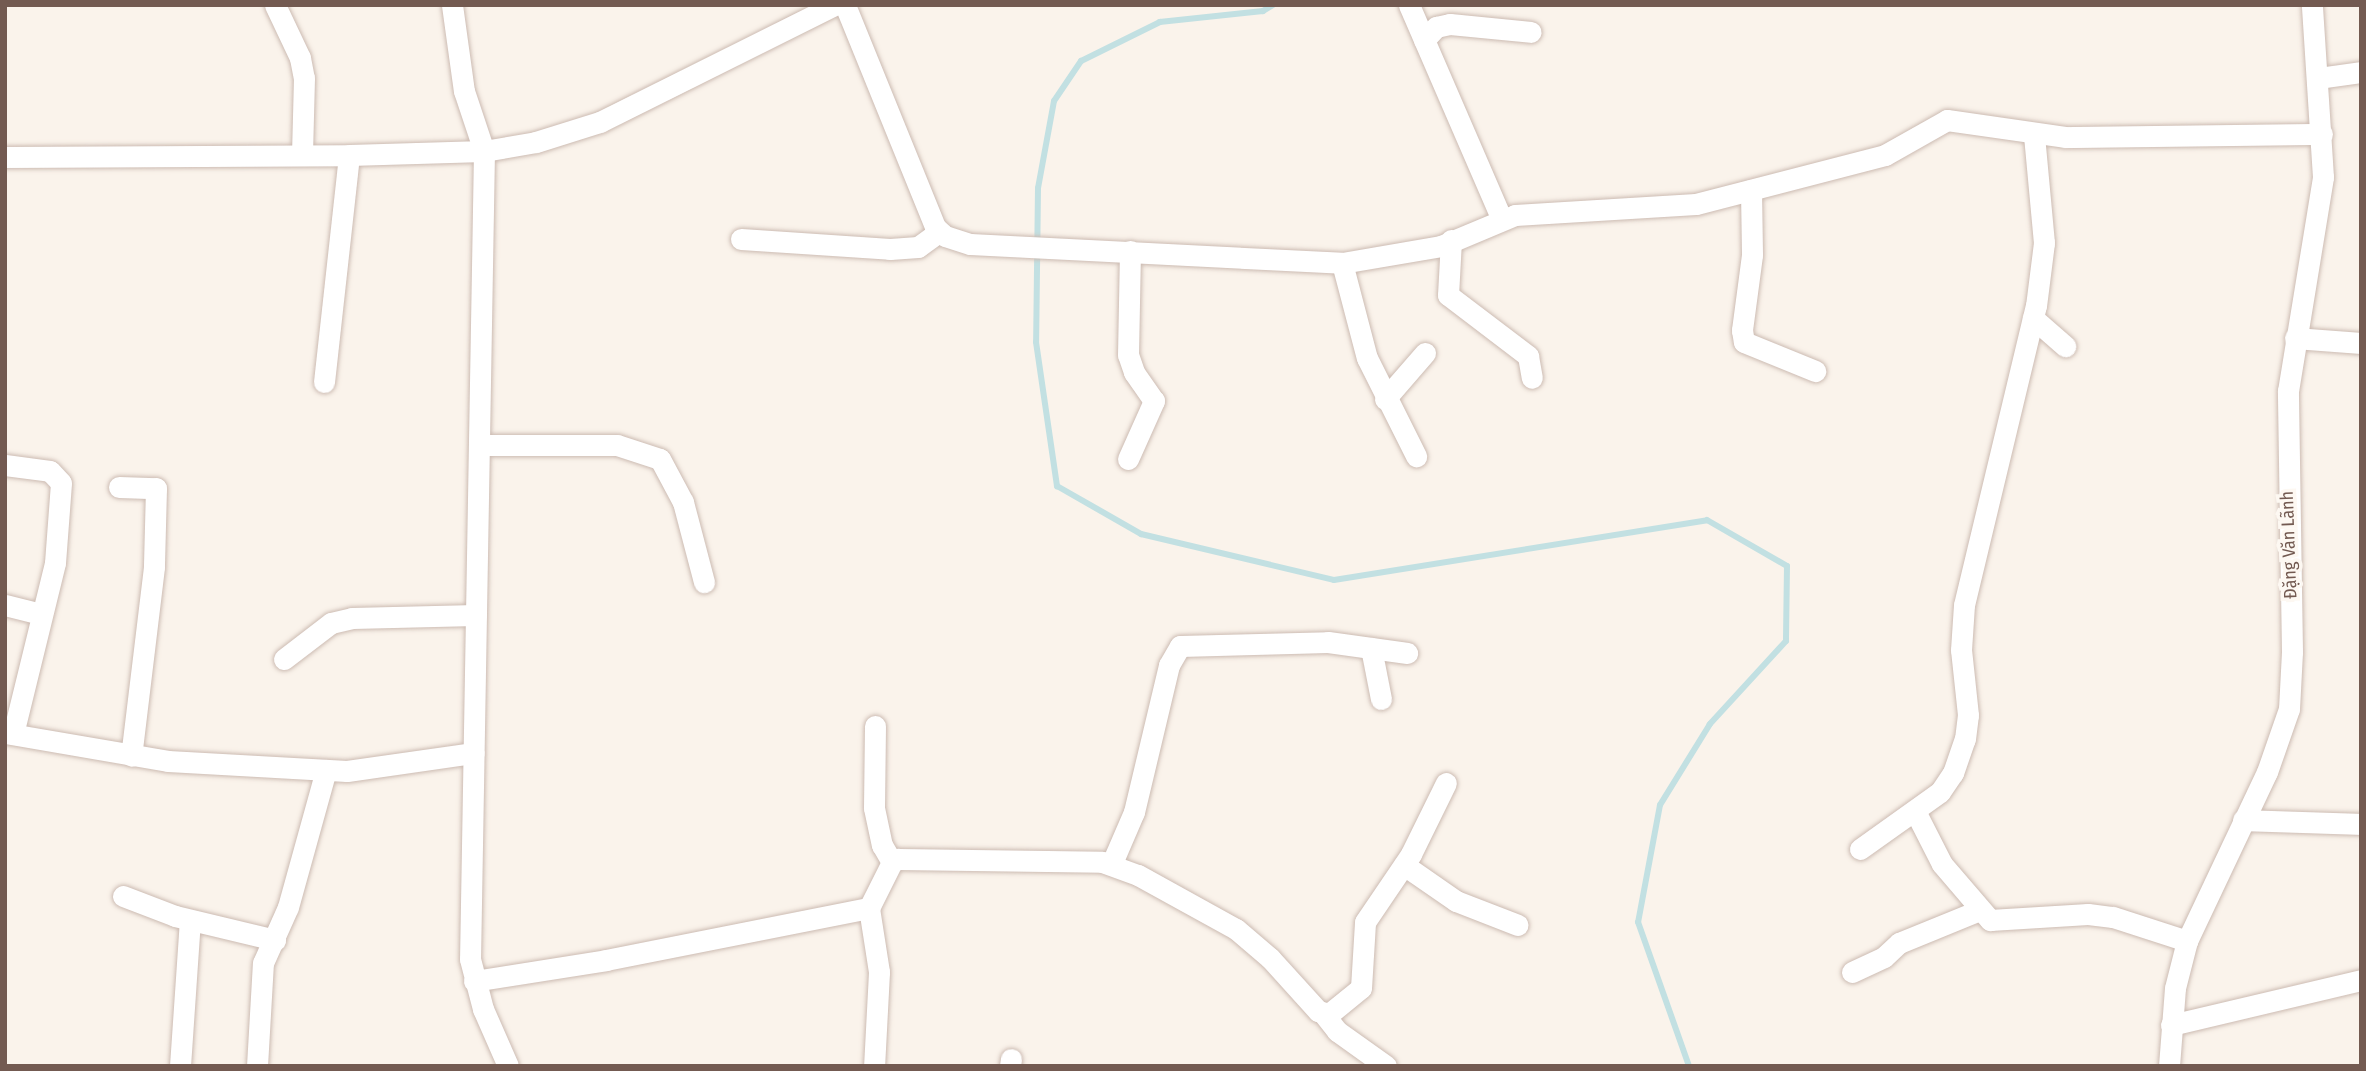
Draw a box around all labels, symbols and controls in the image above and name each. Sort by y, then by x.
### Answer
street label: Đặng Văn Lãnh [2276,491,2302,599]

